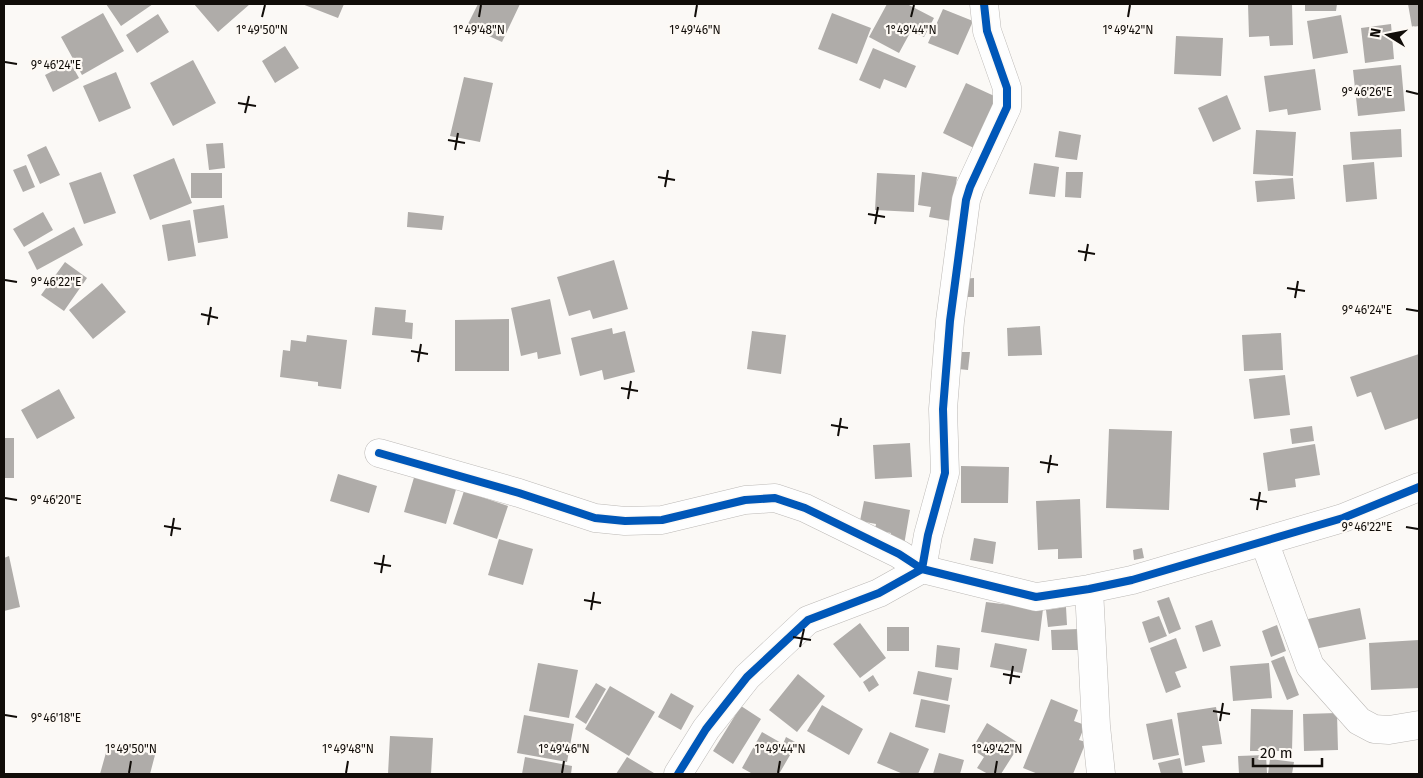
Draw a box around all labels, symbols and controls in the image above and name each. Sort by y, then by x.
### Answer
north arrow [1363,10,1413,60]
text: 1°49'50"N [236,23,288,37]
text: 1°49'48"N [453,23,505,37]
text: 1°49'46"N [669,23,721,37]
text: 1°49'44"N [885,23,937,37]
text: 1°49'42"N [1102,23,1154,37]
text: N [1367,27,1385,39]
text: 9°46'24"E [31,58,81,72]
text: 9°46'26"E [1341,85,1393,99]
text: 9°46'22"E [31,275,81,289]
text: 9°46'24"E [1342,303,1392,317]
text: 9°46'20"E [30,493,82,507]
text: 9°46'22"E [1342,520,1392,534]
text: 9°46'18"E [31,711,81,725]
scale bar [1253,736,1322,768]
text: 1°49'50"N [105,742,157,756]
text: 1°49'48"N [322,742,374,756]
text: 1°49'46"N [538,742,590,756]
text: 1°49'44"N [754,742,806,756]
text: 1°49'42"N [971,742,1023,756]
text: 20 m [1260,744,1293,762]

